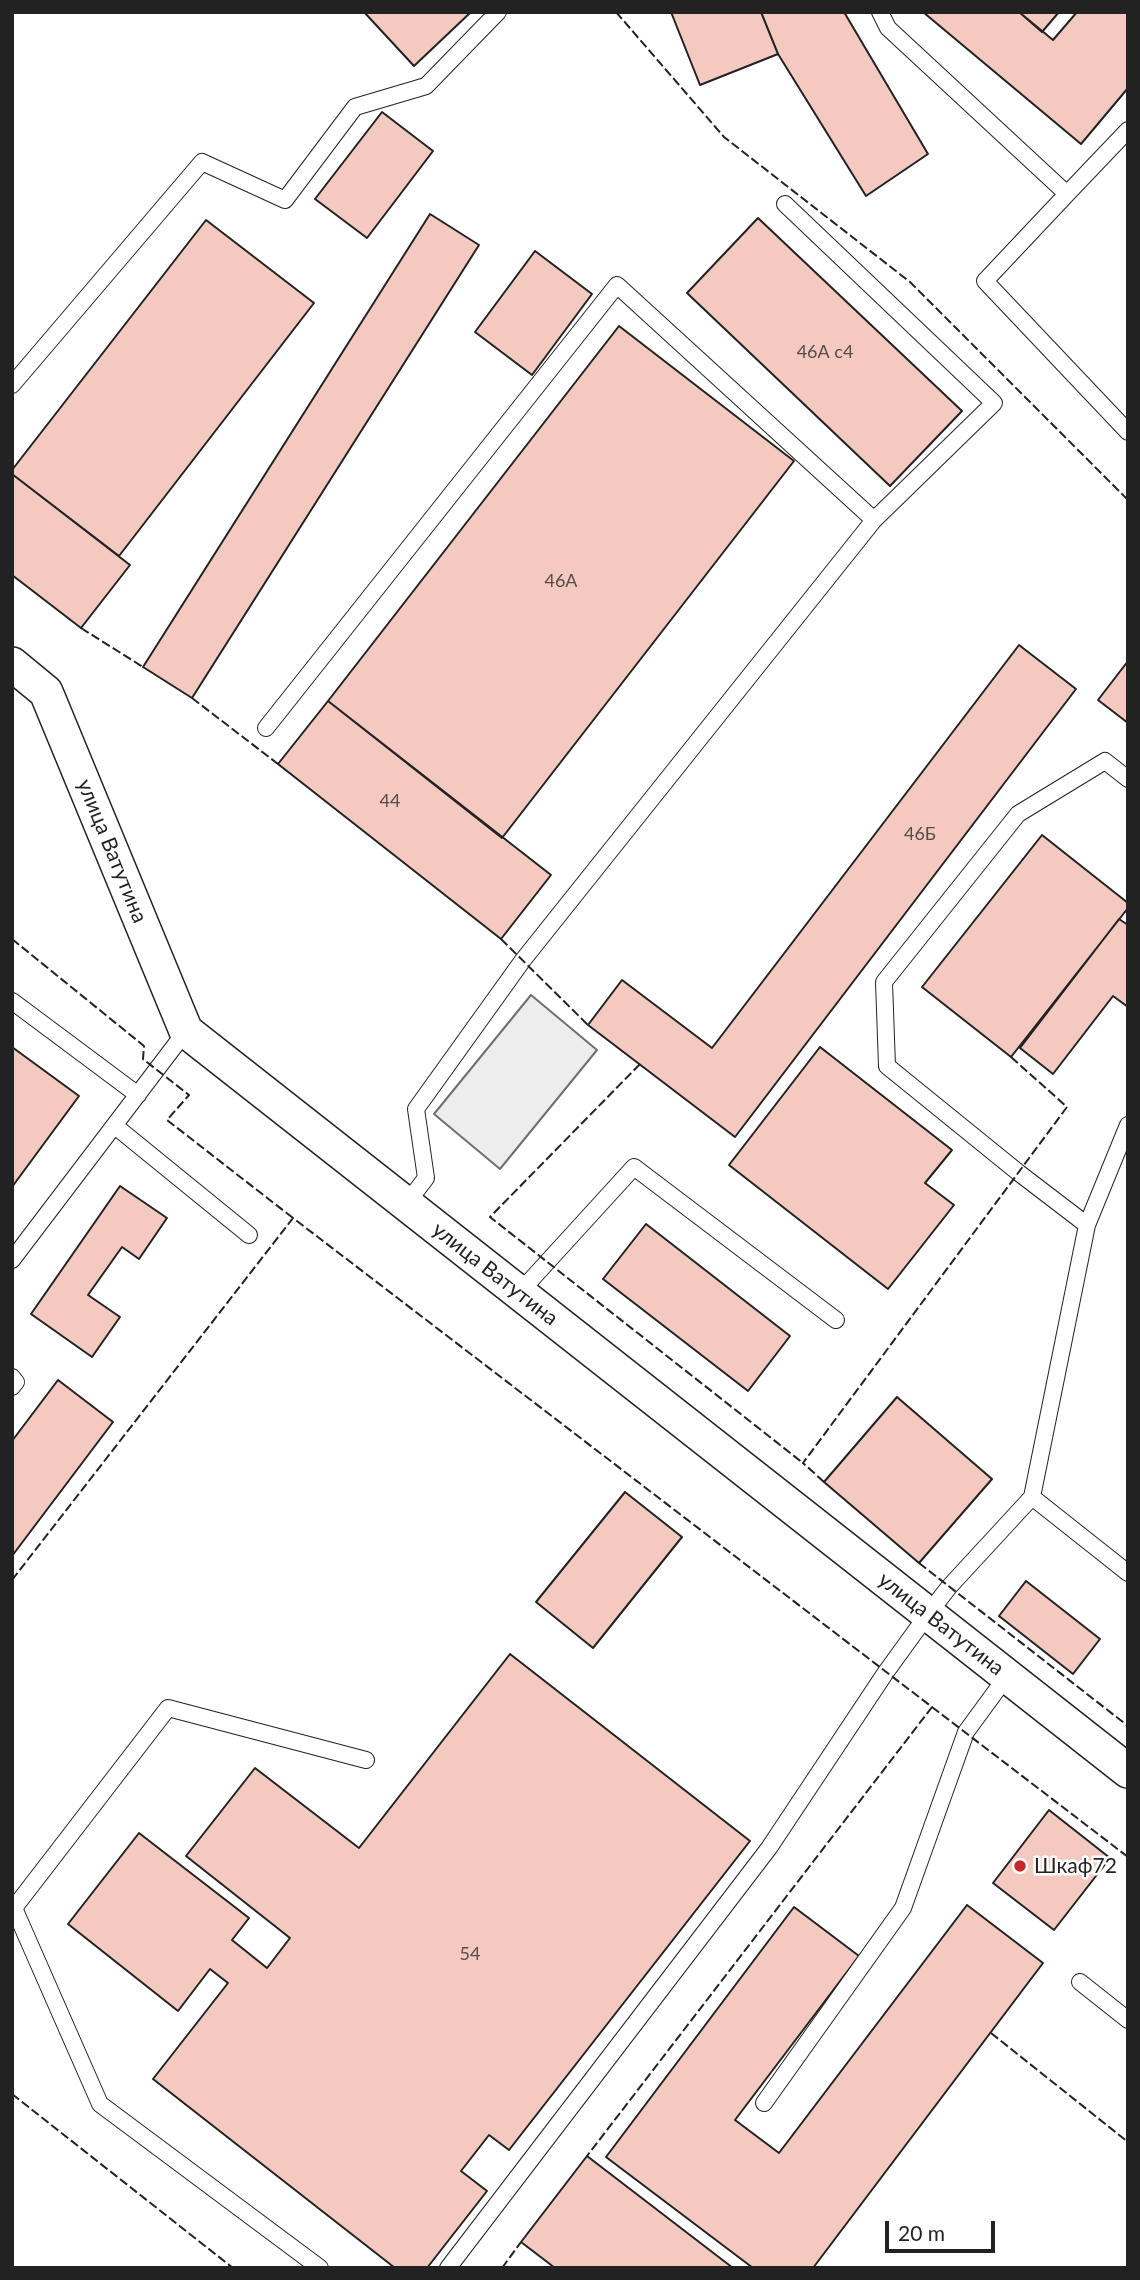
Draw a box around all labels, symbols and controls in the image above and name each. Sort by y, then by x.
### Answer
house number: 46А с4 [797,341,853,363]
house number: 46А [544,570,578,592]
street label: улица Ватутина [72,775,152,927]
house number: 44 [380,790,400,812]
house number: 46Б [904,823,936,845]
street label: улица Ватутина [427,1217,563,1331]
street label: улица Ватутина [873,1567,1009,1681]
place label: Шкаф72 [1034,1853,1117,1879]
marker: Шкаф72 [1012,1858,1028,1874]
house number: 54 [460,1943,480,1965]
scale bar [888,2206,998,2250]
text: 20 m [898,2220,945,2245]

